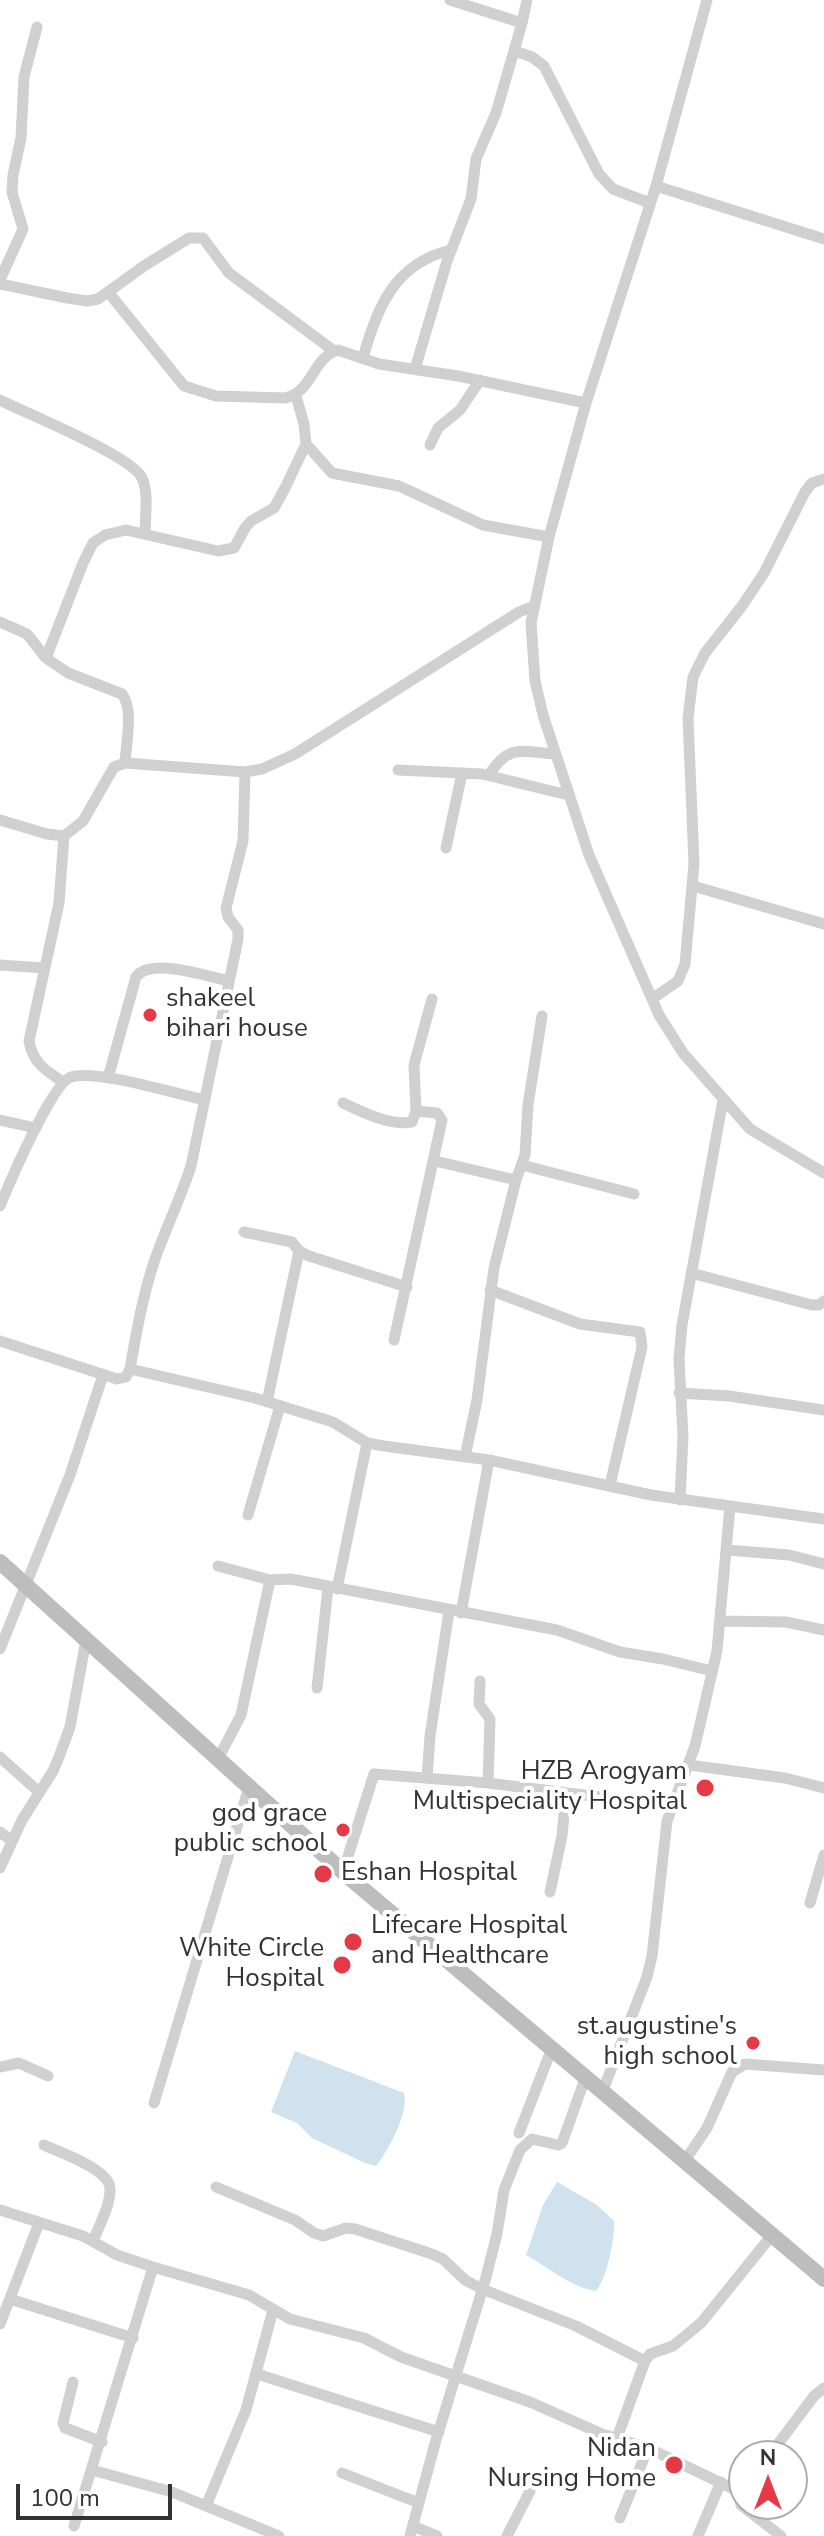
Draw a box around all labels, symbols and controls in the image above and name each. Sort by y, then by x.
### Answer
place label: shakeel bihari house [166,984,308,1046]
marker: shakeel bihari house [141,1006,159,1024]
place label: HZB Arogyam Multispeciality Hospital [413,1757,687,1818]
marker: HZB Arogyam Multispeciality Hospital [694,1777,716,1799]
place label: god grace public school [174,1799,327,1860]
marker: god grace public school [334,1821,352,1839]
place label: Eshan Hospital [341,1858,517,1890]
marker: Eshan Hospital [312,1863,334,1885]
place label: Lifecare Hospital and Healthcare [371,1911,567,1972]
marker: Lifecare Hospital and Healthcare [342,1931,364,1953]
place label: White Circle Hospital [179,1934,324,1996]
marker: White Circle Hospital [331,1954,353,1976]
place label: st.augustine's high school [577,2012,737,2074]
marker: st.augustine's high school [744,2034,762,2052]
place label: Nidan Nursing Home [487,2434,656,2496]
north arrow [728,2440,808,2520]
text: N [760,2443,776,2473]
marker: Nidan Nursing Home [663,2454,685,2476]
scale bar [20,2468,176,2518]
text: 100 m [30,2482,100,2514]

